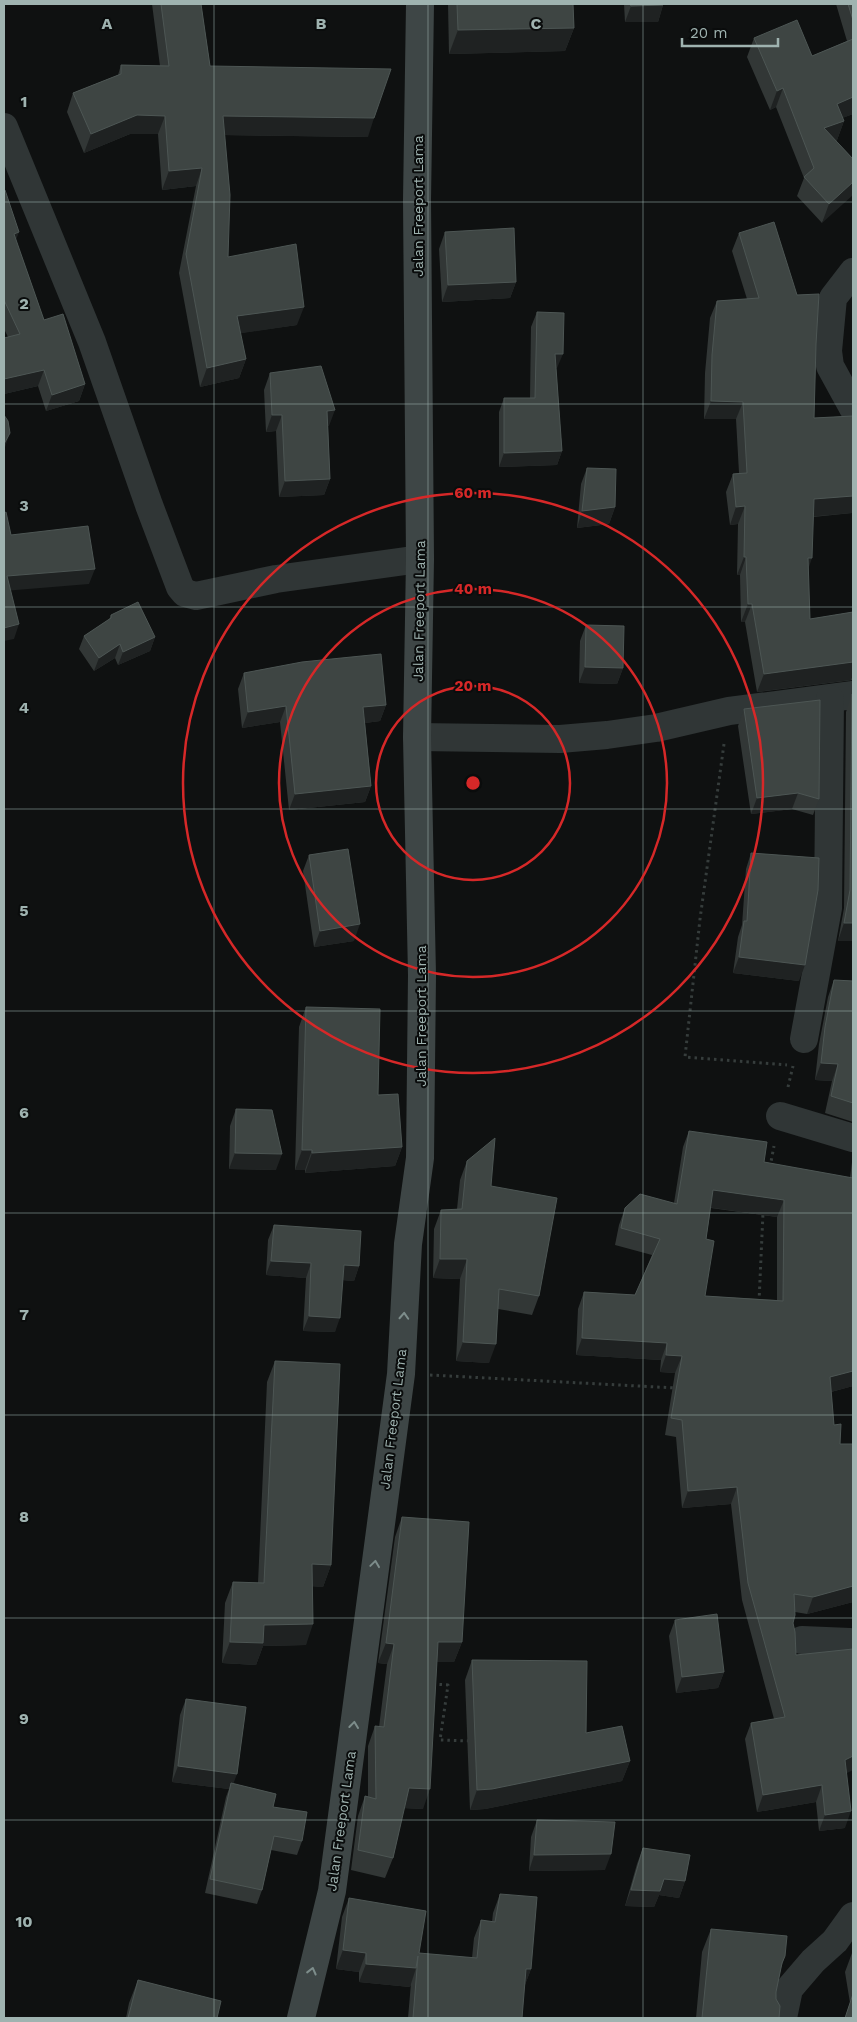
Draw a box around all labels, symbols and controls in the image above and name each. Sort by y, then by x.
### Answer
text: A [102,14,113,33]
text: B [316,14,327,33]
text: C [531,14,542,33]
scale bar [682,15,778,47]
text: 20 m [690,24,728,42]
text: 1 [21,92,27,111]
street label: Jalan Freeport Lama [410,135,426,277]
text: 2 [19,294,29,313]
text: 60 m [454,484,492,502]
text: 3 [19,496,29,515]
street label: Jalan Freeport Lama [410,540,428,682]
text: 40 m [454,580,492,598]
text: 20 m [454,677,492,695]
text: 4 [19,698,29,717]
centre of rings [464,774,482,792]
text: 5 [19,901,29,920]
street label: Jalan Freeport Lama [413,945,429,1087]
text: 6 [19,1103,29,1122]
text: 7 [19,1305,29,1324]
one-way arrow [399,1311,410,1319]
street label: Jalan Freeport Lama [376,1348,410,1490]
text: 8 [19,1507,29,1526]
one-way arrow [370,1559,380,1568]
text: 9 [19,1709,29,1728]
one-way arrow [348,1721,359,1729]
street label: Jalan Freeport Lama [323,1750,359,1892]
text: 10 [15,1912,33,1931]
one-way arrow [307,1967,317,1975]

